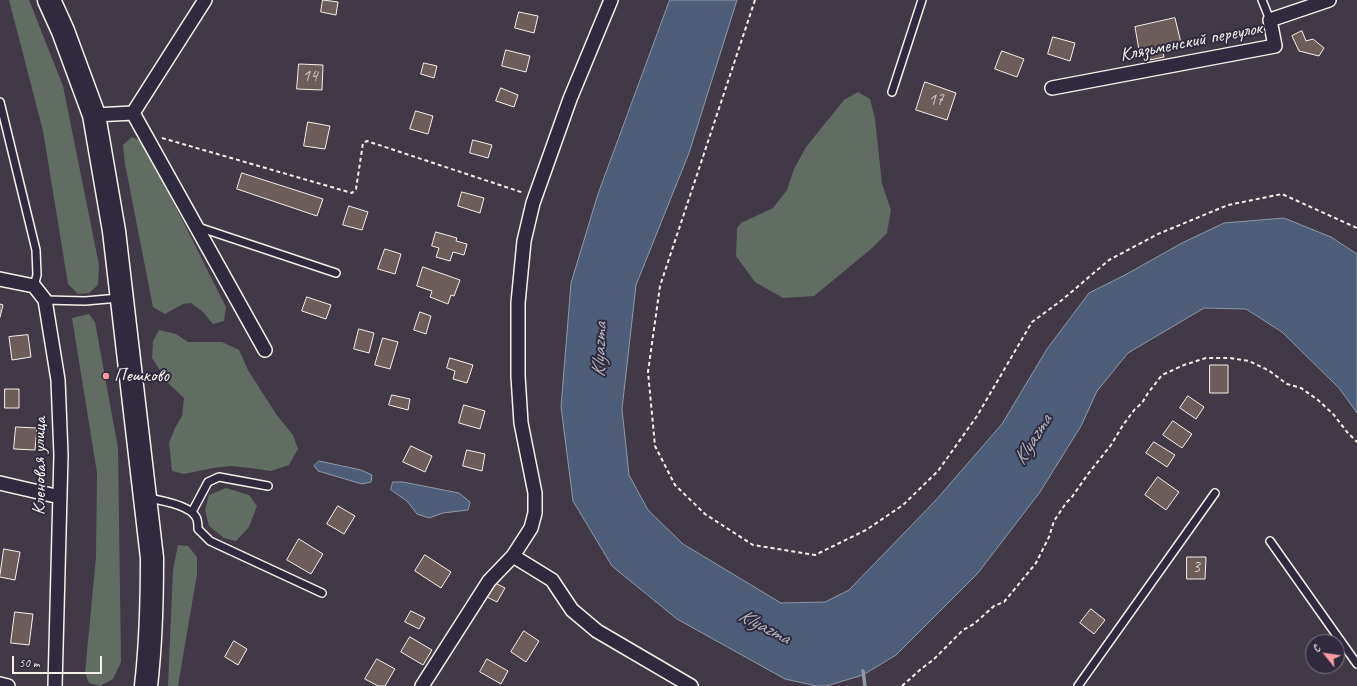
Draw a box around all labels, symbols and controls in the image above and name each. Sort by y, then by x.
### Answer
street label: Клязьменский переулок [1118,17,1264,67]
house number: 14 [302,67,318,87]
house number: 17 [928,91,944,111]
water label: Klyazma [587,322,613,378]
place label: Пешково [114,365,169,387]
marker: Пешково [101,371,111,381]
water label: Klyazma [1008,410,1058,470]
street label: Кленовая улица [29,417,51,515]
house number: 3 [1192,558,1200,578]
water label: Klyazma [734,604,794,650]
north arrow [1305,634,1345,674]
text: С [1308,643,1323,654]
scale bar [14,648,104,674]
text: 50 m [19,655,39,671]

